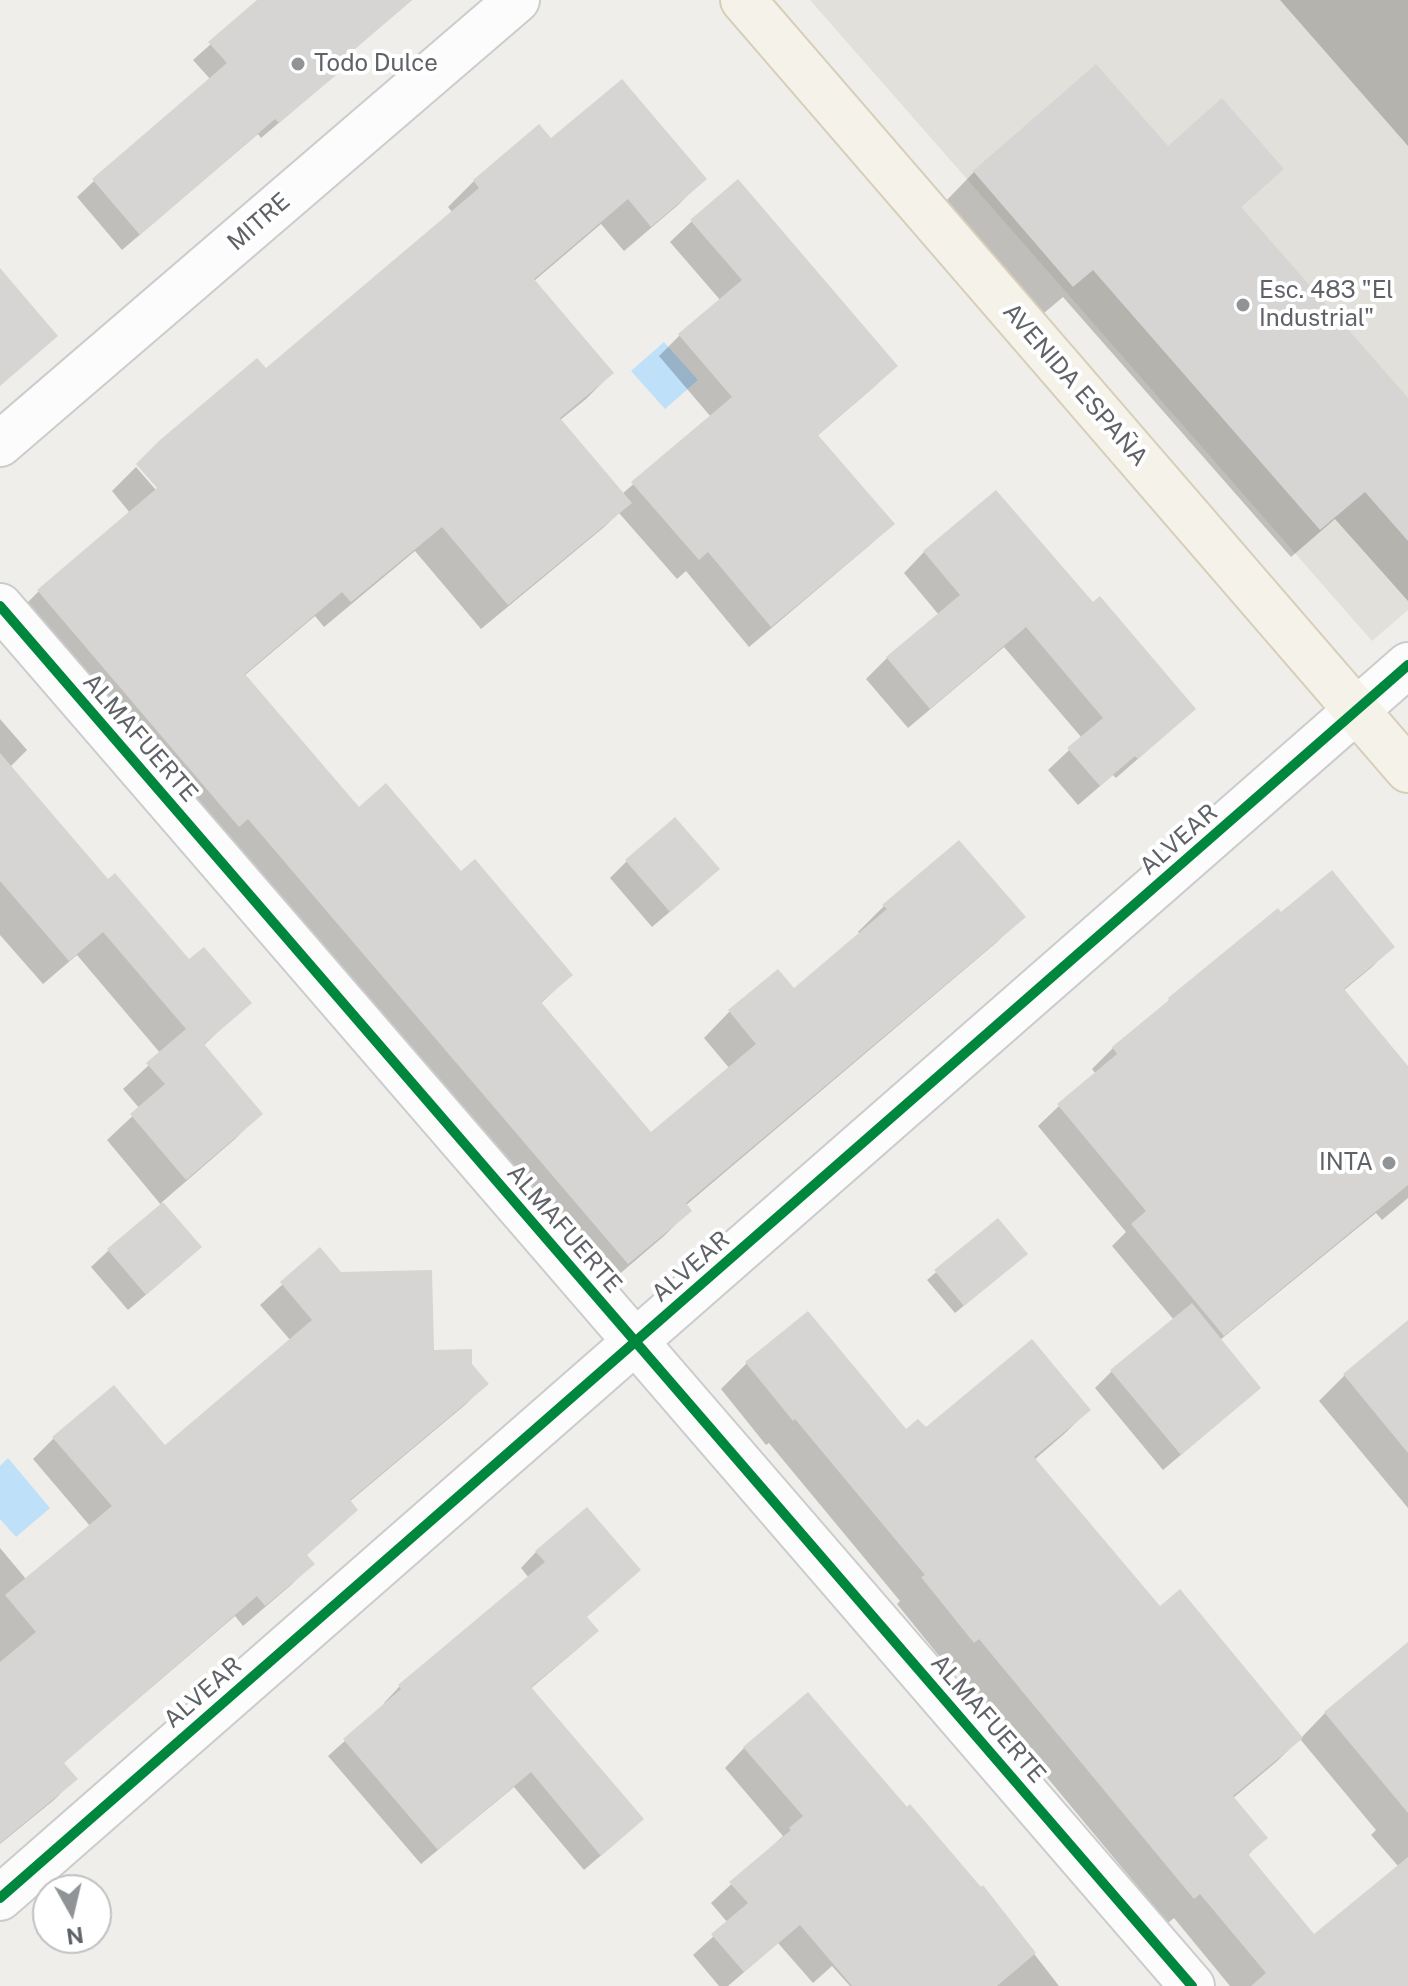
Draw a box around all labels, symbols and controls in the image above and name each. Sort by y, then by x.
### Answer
place label: Todo Dulce [314,50,438,78]
marker: Todo Dulce [289,55,307,73]
street label: MITRE [222,187,296,257]
place label: Esc. 483 "El Industrial" [1259,277,1394,333]
marker: Esc. 483 "El Industrial" [1234,296,1252,314]
street label: AVENIDA ESPAÑA [996,298,1154,472]
street label: ALMAFUERTE [77,668,203,808]
street label: ALVEAR [1134,798,1224,882]
place label: INTA [1319,1149,1373,1177]
marker: INTA [1380,1154,1398,1172]
street label: ALMAFUERTE [501,1159,627,1299]
street label: ALVEAR [646,1225,736,1309]
street label: ALMAFUERTE [925,1649,1051,1789]
street label: ALVEAR [158,1651,248,1735]
north arrow [32,1874,112,1954]
text: N [65,1922,85,1950]

